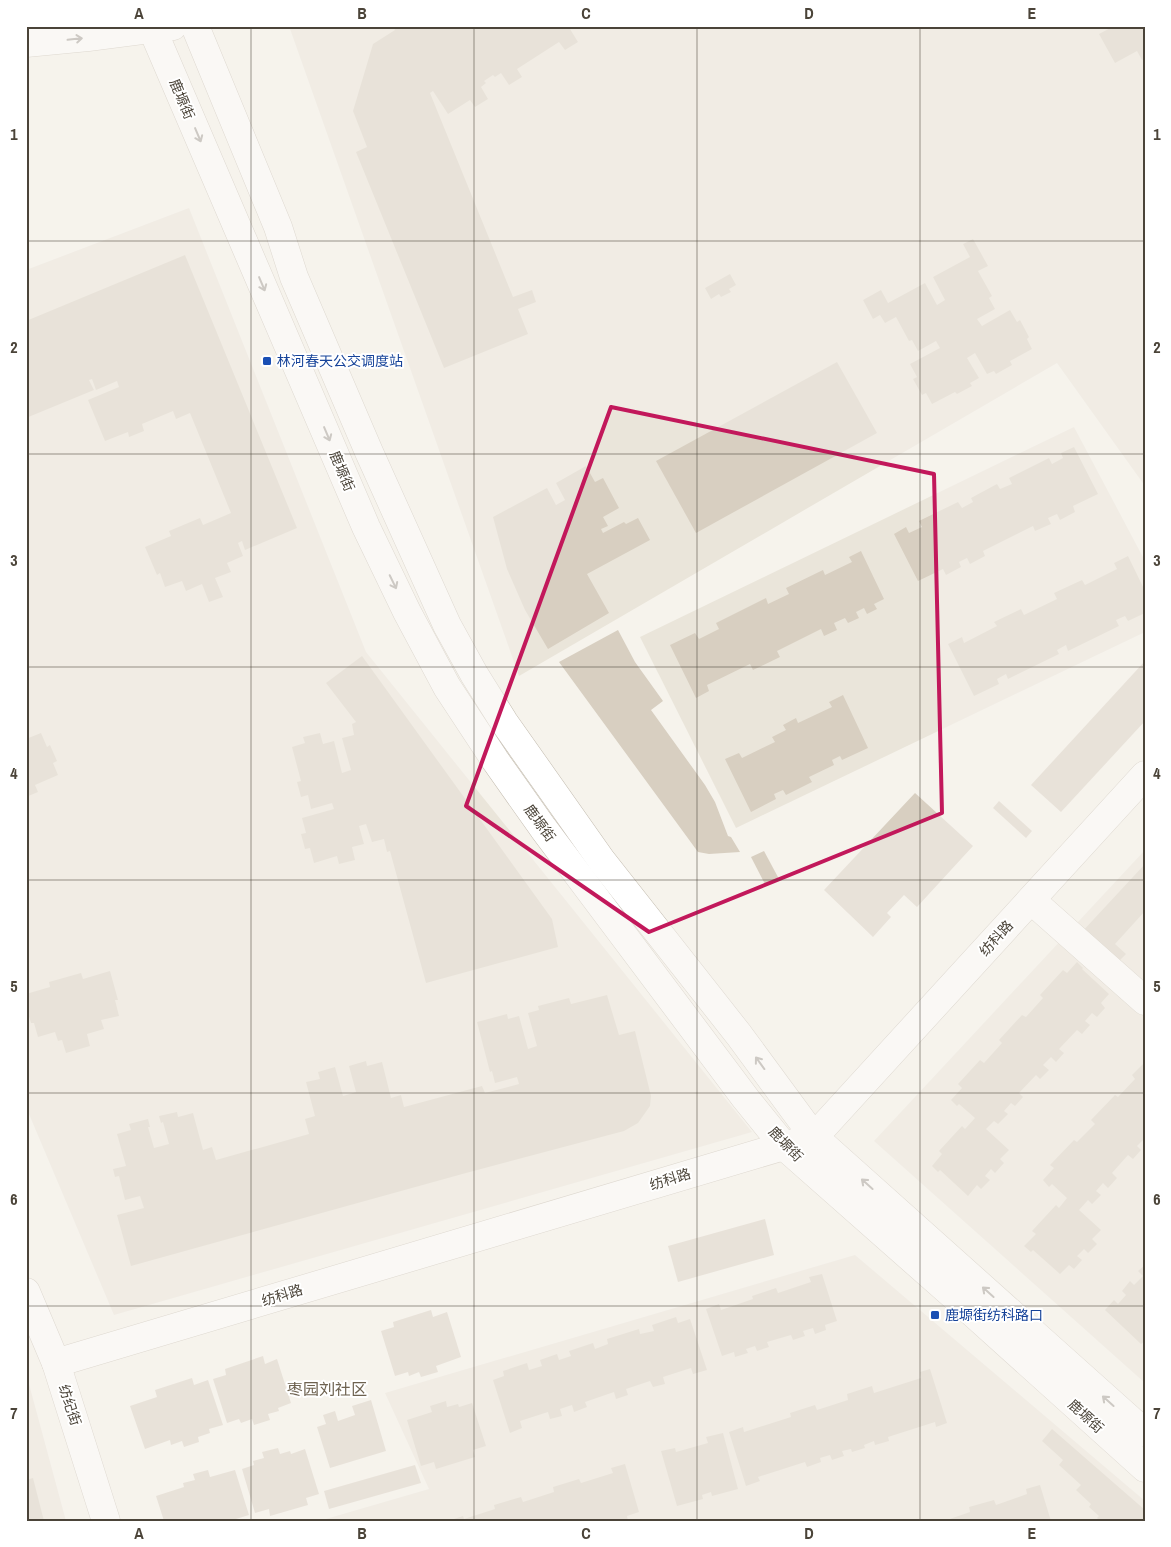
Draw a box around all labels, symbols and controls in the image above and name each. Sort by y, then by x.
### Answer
text: A [134,2,144,24]
text: B [357,2,367,24]
text: C [581,2,591,24]
text: D [804,2,814,24]
text: E [1028,2,1037,24]
one-way arrow [66,34,82,43]
street label: 鹿塬街 [166,76,198,122]
text: 1 [10,123,18,145]
text: 1 [1153,123,1161,145]
one-way arrow [193,127,203,142]
one-way arrow [258,276,268,291]
text: 2 [10,336,18,358]
text: 2 [1153,336,1161,358]
place label: 林河春天公交调度站 [277,352,403,370]
marker: 林河春天公交调度站 [261,355,273,367]
one-way arrow [323,426,332,441]
street label: 鹿塬街 [326,448,358,494]
text: 3 [10,549,18,571]
text: 3 [1153,549,1161,571]
one-way arrow [388,574,398,589]
text: 4 [10,762,18,784]
text: 4 [1153,762,1161,784]
street label: 鹿塬街 [520,801,560,845]
street label: 纺科路 [975,916,1017,960]
text: 5 [10,975,18,997]
text: 5 [1153,975,1161,997]
one-way arrow [755,1056,765,1070]
street label: 鹿塬街 [765,1123,807,1165]
street label: 纺科路 [647,1164,693,1194]
one-way arrow [860,1178,873,1190]
text: 6 [10,1188,18,1210]
text: 6 [1153,1188,1161,1210]
street label: 纺科路 [259,1280,305,1310]
one-way arrow [981,1287,994,1298]
place label: 鹿塬街纺科路口 [945,1306,1043,1324]
marker: 鹿塬街纺科路口 [929,1309,941,1321]
district label: 枣园刘社区 [287,1378,367,1400]
street label: 纺纪街 [55,1382,85,1428]
street label: 鹿塬街 [1064,1395,1108,1437]
one-way arrow [1102,1395,1115,1407]
text: 7 [10,1402,18,1424]
text: 7 [1153,1402,1161,1424]
text: A [134,1522,144,1544]
text: B [357,1522,367,1544]
text: C [581,1522,591,1544]
text: D [804,1522,814,1544]
text: E [1028,1522,1037,1544]

